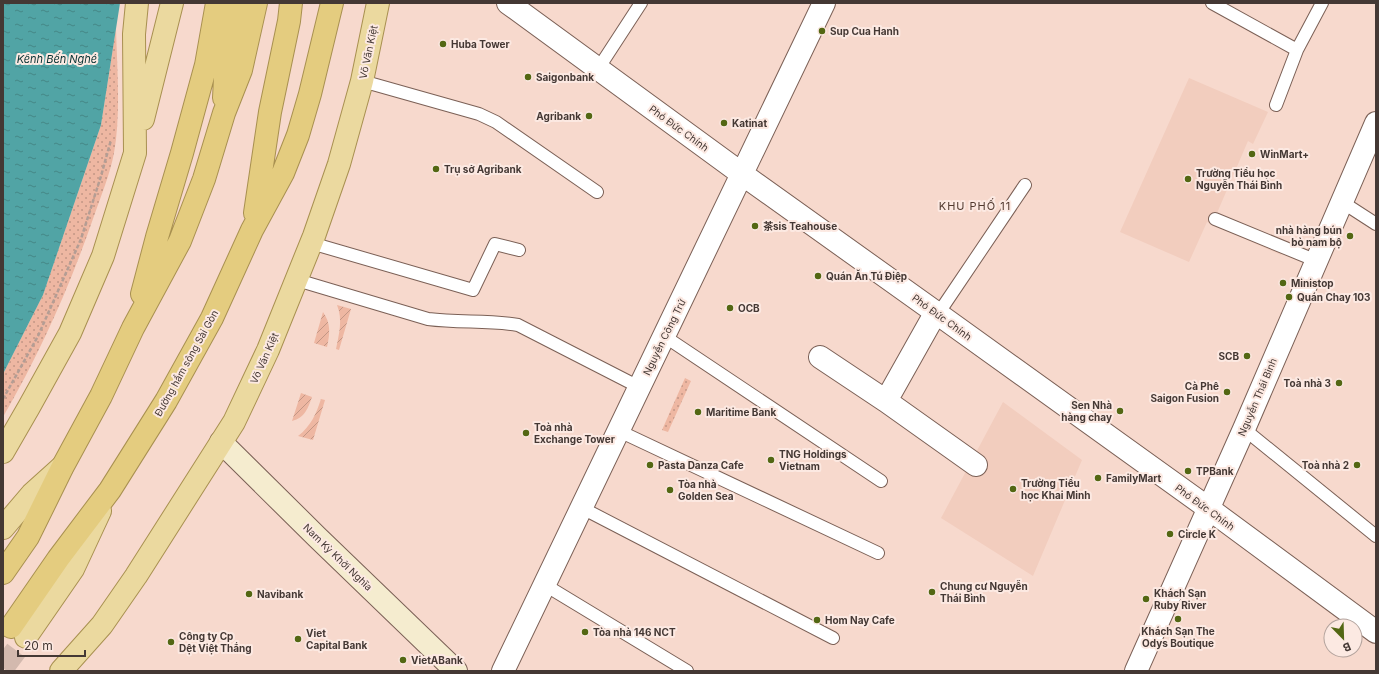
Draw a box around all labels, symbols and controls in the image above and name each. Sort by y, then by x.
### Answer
street label: Võ Văn Kiệt [356,23,380,80]
place label: Sup Cua Hanh [830,25,899,37]
marker: Sup Cua Hanh [817,26,827,36]
place label: Huba Tower [451,38,510,50]
marker: Huba Tower [438,39,448,49]
water label: Kênh Bến Nghé [17,52,97,66]
place label: Saigonbank [536,71,594,84]
marker: Saigonbank [523,72,533,82]
street label: Phó Đức Chính [647,102,711,154]
place label: Agribank [536,110,581,123]
marker: Agribank [584,111,594,121]
place label: Katinat [732,117,767,129]
marker: Katinat [719,118,729,128]
place label: WinMart+ [1260,148,1309,160]
marker: WinMart+ [1247,149,1257,159]
place label: Trụ sở Agribank [444,163,522,176]
marker: Trụ sở Agribank [431,164,441,174]
place label: Trường Tiểu học Nguyễn Thái Bình [1196,167,1282,192]
marker: Trường Tiểu học Nguyễn Thái Bình [1183,174,1193,184]
district label: KHU PHỐ 11 [939,198,1011,213]
place label: 茶sis Teahouse [763,220,837,232]
marker: 茶sis Teahouse [750,221,760,231]
place label: nhà hàng bún bò nam bộ [1276,224,1342,249]
marker: nhà hàng bún bò nam bộ [1345,231,1355,241]
place label: Quán Ăn Tú Điệp [826,269,907,283]
marker: Quán Ăn Tú Điệp [813,271,823,281]
place label: Ministop [1291,277,1334,289]
marker: Ministop [1278,278,1288,288]
street label: Phó Đức Chính [910,291,974,343]
place label: Quán Chay 103 [1297,291,1371,304]
marker: Quán Chay 103 [1284,292,1294,302]
street label: Nguyễn Công Trứ [639,296,688,377]
place label: OCB [738,302,760,314]
marker: OCB [725,303,735,313]
street label: Đường hầm sông Sài Gòn [152,308,220,418]
street label: Võ Văn Kiệt [247,330,281,385]
place label: SCB [1218,350,1239,362]
marker: SCB [1242,351,1252,361]
street label: Nguyễn Thái Bình [1234,356,1279,438]
place label: Toà nhà 3 [1284,377,1331,389]
marker: Toà nhà 3 [1334,378,1344,388]
place label: Cà Phê Saigon Fusion [1150,380,1219,405]
marker: Cà Phê Saigon Fusion [1222,387,1232,397]
place label: Sen Nhà hàng chay [1061,399,1112,424]
place label: Maritime Bank [706,406,776,418]
marker: Sen Nhà hàng chay [1115,406,1125,416]
marker: Maritime Bank [693,407,703,417]
place label: Toà nhà Exchange Tower [534,421,615,446]
marker: Toà nhà Exchange Tower [521,428,531,438]
place label: TNG Holdings Vietnam [779,448,847,472]
marker: TNG Holdings Vietnam [766,455,776,465]
place label: Pasta Danza Cafe [658,459,744,471]
place label: Toà nhà 2 [1302,459,1349,471]
marker: Pasta Danza Cafe [645,460,655,470]
marker: Toà nhà 2 [1352,460,1362,470]
place label: TPBank [1196,465,1234,477]
marker: TPBank [1183,466,1193,476]
place label: FamilyMart [1106,472,1162,485]
marker: FamilyMart [1093,473,1103,483]
place label: Trường Tiểu học Khai Minh [1021,477,1090,502]
place label: Tòa nhà Golden Sea [678,478,734,502]
street label: Phó Đức Chính [1173,481,1237,533]
marker: Trường Tiểu học Khai Minh [1008,484,1018,494]
marker: Tòa nhà Golden Sea [665,485,675,495]
street label: Nam Kỳ Khởi Nghĩa [301,521,375,593]
place label: Circle K [1178,528,1216,540]
marker: Circle K [1165,529,1175,539]
place label: Chung cư Nguyễn Thái Bình [940,580,1028,604]
marker: Chung cư Nguyễn Thái Bình [927,587,937,597]
place label: Khách Sạn Ruby River [1154,587,1206,612]
place label: Navibank [257,588,303,600]
marker: Navibank [244,589,254,599]
marker: Khách Sạn Ruby River [1141,594,1151,604]
place label: Hom Nay Cafe [825,614,895,627]
marker: Khách Sạn The Odys Boutique [1173,614,1183,624]
marker: Hom Nay Cafe [812,615,822,625]
north arrow [1323,618,1363,658]
place label: Khách Sạn The Odys Boutique [1141,625,1215,650]
place label: Tòa nhà 146 NCT [593,626,676,638]
place label: Viet Capital Bank [306,627,367,651]
marker: Tòa nhà 146 NCT [580,627,590,637]
place label: Công ty Cp Dệt Việt Thắng [179,630,252,655]
scale bar [18,632,85,658]
marker: Viet Capital Bank [293,634,303,644]
marker: Công ty Cp Dệt Việt Thắng [166,637,176,647]
text: 20 m [24,638,53,653]
text: B [1341,639,1353,655]
place label: VietABank [411,654,463,666]
marker: VietABank [398,655,408,665]

